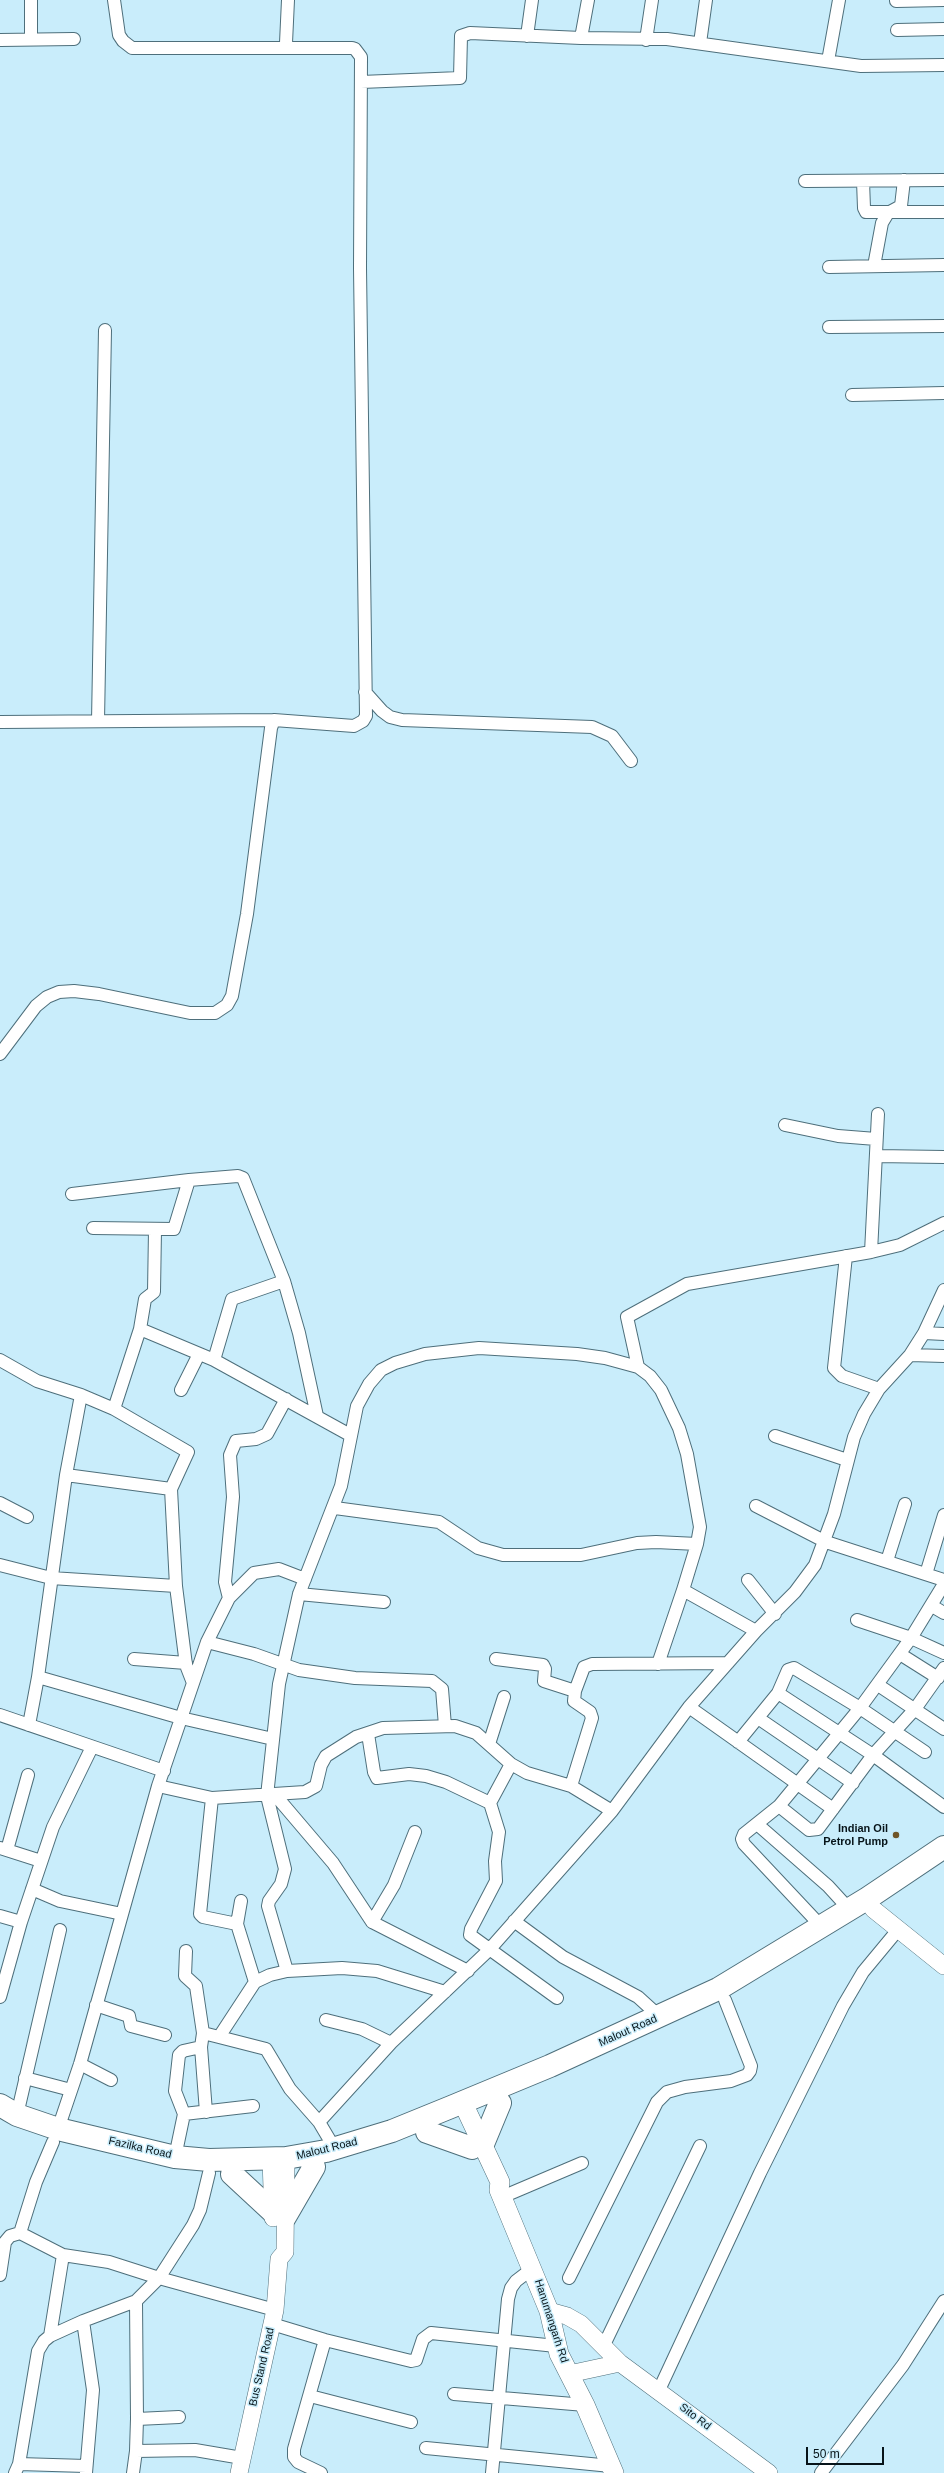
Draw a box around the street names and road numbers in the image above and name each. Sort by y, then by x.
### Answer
street label: Malout Road [597,2012,659,2050]
street label: Fazilka Road [107,2134,173,2162]
street label: Malout Road [295,2135,359,2163]
street label: Hanumangarh Rd [531,2278,571,2364]
street label: Bus Stand Road [247,2326,277,2408]
street label: Sito Rd [677,2401,713,2433]

